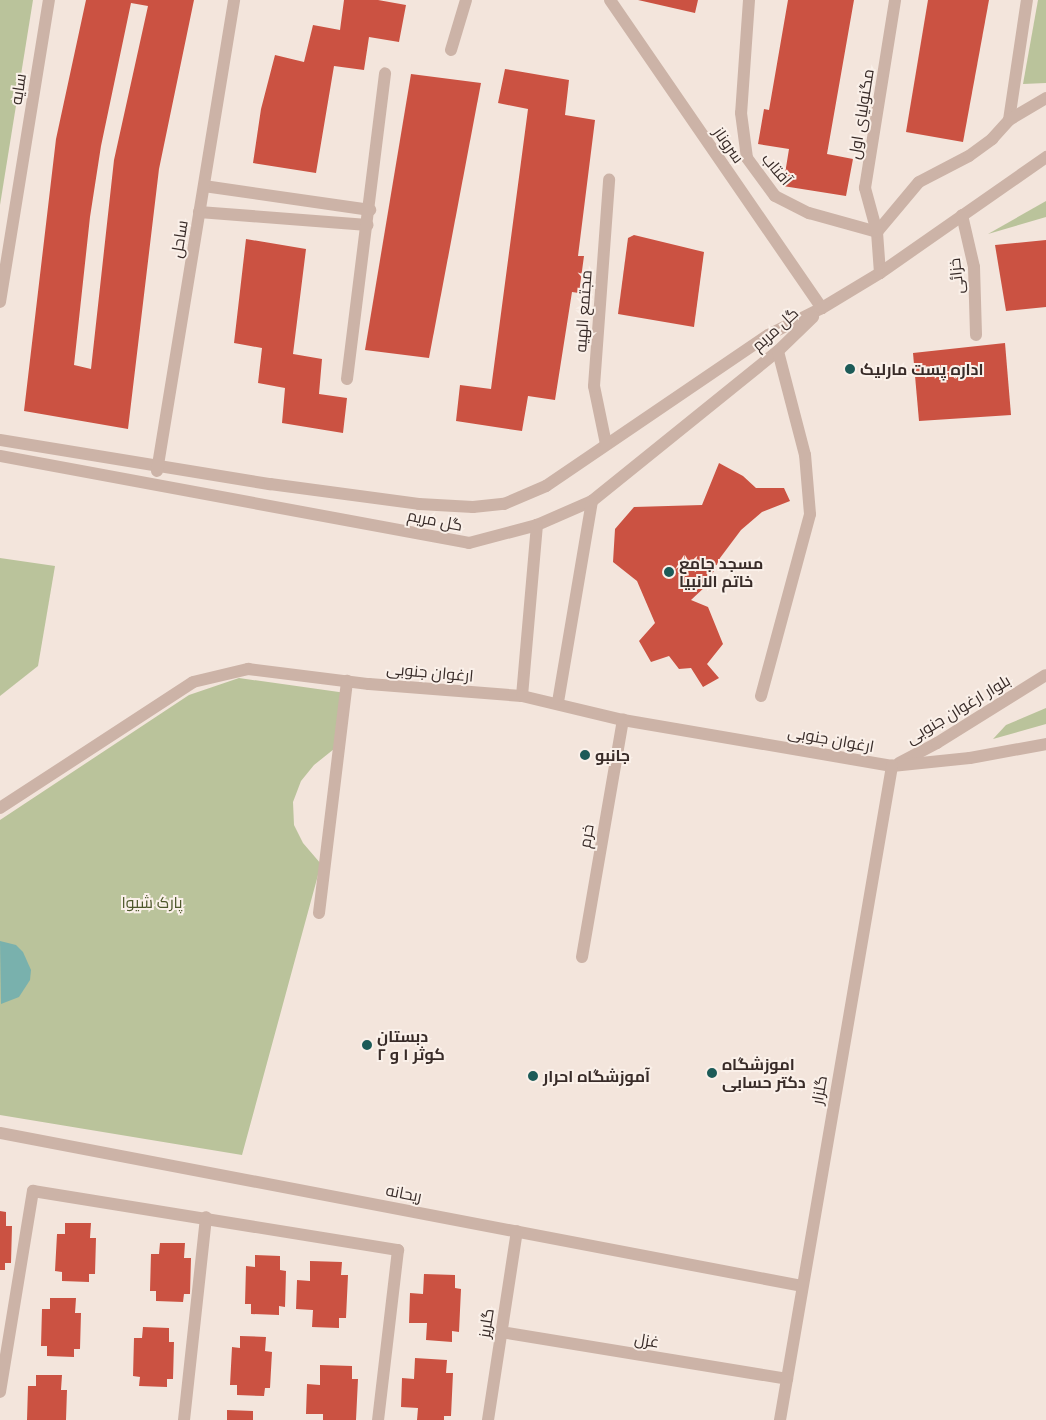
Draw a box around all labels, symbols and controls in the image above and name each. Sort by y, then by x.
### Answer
street label: مگنولیای اول [844,67,878,161]
street label: سایه [6,72,30,106]
street label: سروناز [710,123,748,167]
street label: آفتاب [758,149,796,189]
street label: ساحل [167,219,191,259]
street label: خزائی [945,257,967,295]
street label: مجتمع الهیه [571,269,595,353]
street label: گل مریم [748,303,802,355]
place label: اداره پست مارلیک [860,359,984,379]
marker: اداره پست مارلیک [844,363,856,375]
street label: گل مریم [406,505,464,535]
place label: مسجد جامع خاتم الانبیا [679,553,763,591]
marker: مسجد جامع خاتم الانبیا [663,566,675,578]
street label: ارغوان جنوبی [386,659,474,685]
street label: بلوار ارغوان جنوبی [902,670,1014,748]
street label: ارغوان جنوبی [786,722,876,756]
place label: جانبو [595,745,630,765]
marker: جانبو [579,749,591,761]
street label: خرم [574,823,598,849]
park label: پارک شیوا [121,892,183,912]
place label: دبستان کوثر ۱ و ۲ [377,1026,445,1064]
marker: دبستان کوثر ۱ و ۲ [361,1039,373,1051]
place label: اموزشگاه دکتر حسابی [722,1054,806,1092]
place label: آموزشگاه احرار [543,1066,650,1086]
marker: اموزشگاه دکتر حسابی [706,1067,718,1079]
marker: آموزشگاه احرار [527,1070,539,1082]
street label: گلزار [807,1074,831,1106]
street label: ریحانه [384,1180,424,1206]
street label: گلریز [474,1307,498,1339]
street label: غزل [633,1329,661,1351]

